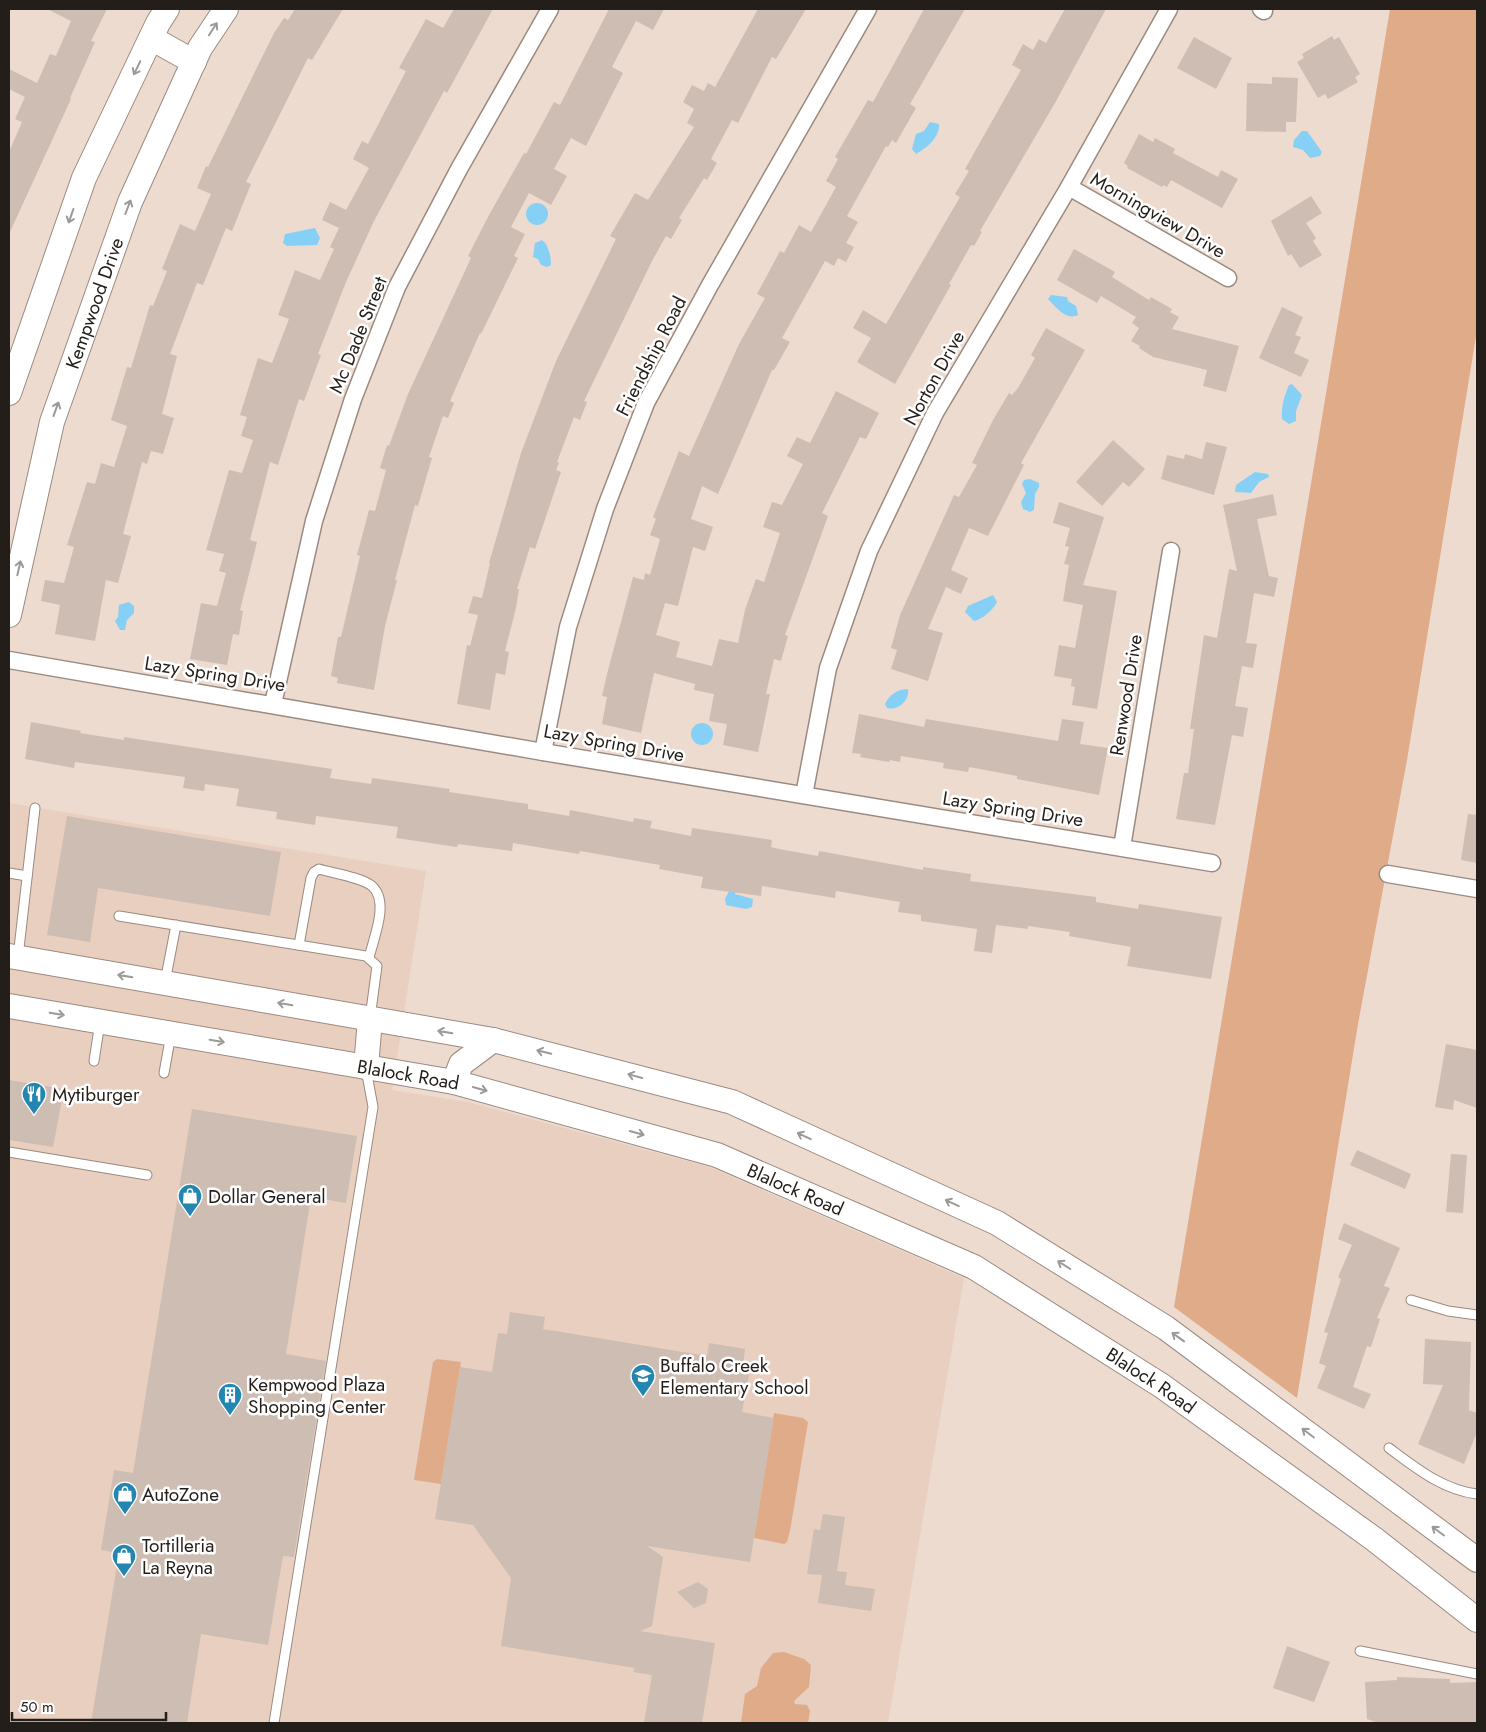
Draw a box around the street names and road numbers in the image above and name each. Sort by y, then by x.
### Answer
street label: Morningview Drive [1086,165,1231,265]
street label: Kempwood Drive [58,233,130,372]
street label: Mc Dade Street [322,272,394,397]
street label: Friendship Road [609,291,693,421]
street label: Norton Drive [897,326,971,430]
street label: Renwood Drive [1103,632,1149,758]
street label: Lazy Spring Drive [143,650,288,698]
street label: Lazy Spring Drive [542,717,687,769]
street label: Lazy Spring Drive [941,785,1086,833]
street label: Blalock Road [355,1052,461,1096]
street label: Blalock Road [743,1156,848,1222]
street label: Blalock Road [1101,1340,1202,1420]

